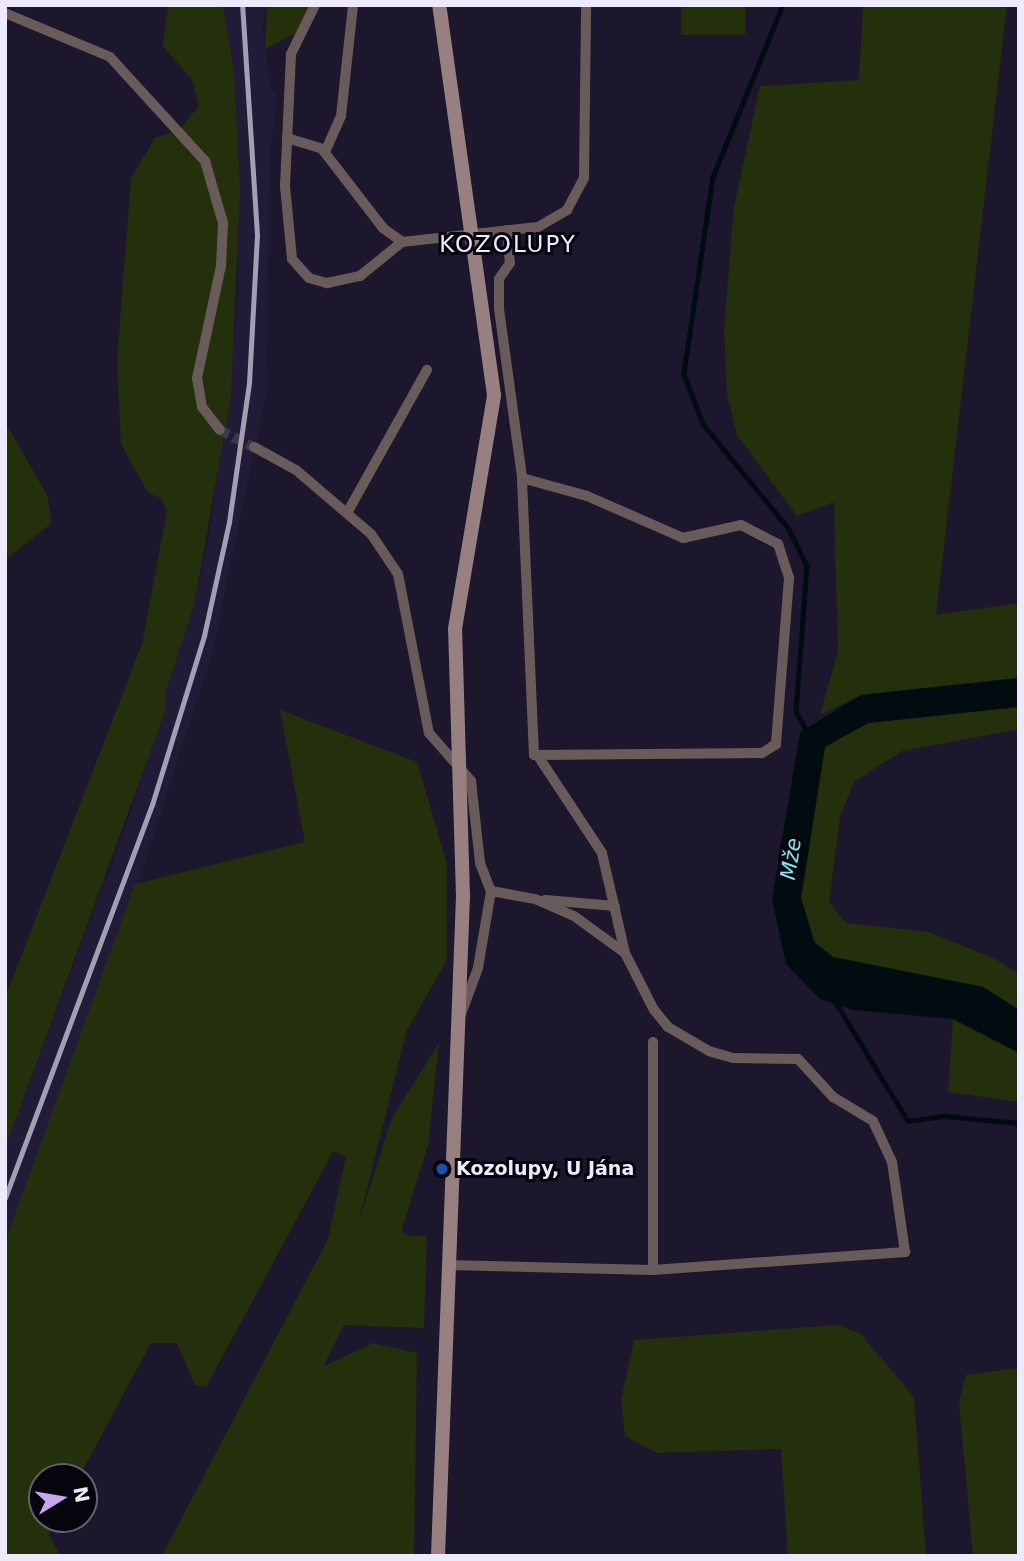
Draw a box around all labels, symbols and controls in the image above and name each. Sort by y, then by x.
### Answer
district label: KOZOLUPY [440,230,576,258]
water label: Mže [775,836,807,882]
place label: Kozolupy, U Jána [456,1158,634,1180]
marker: Kozolupy, U Jána [434,1161,450,1177]
north arrow [28,1463,98,1533]
text: N [69,1484,94,1504]

